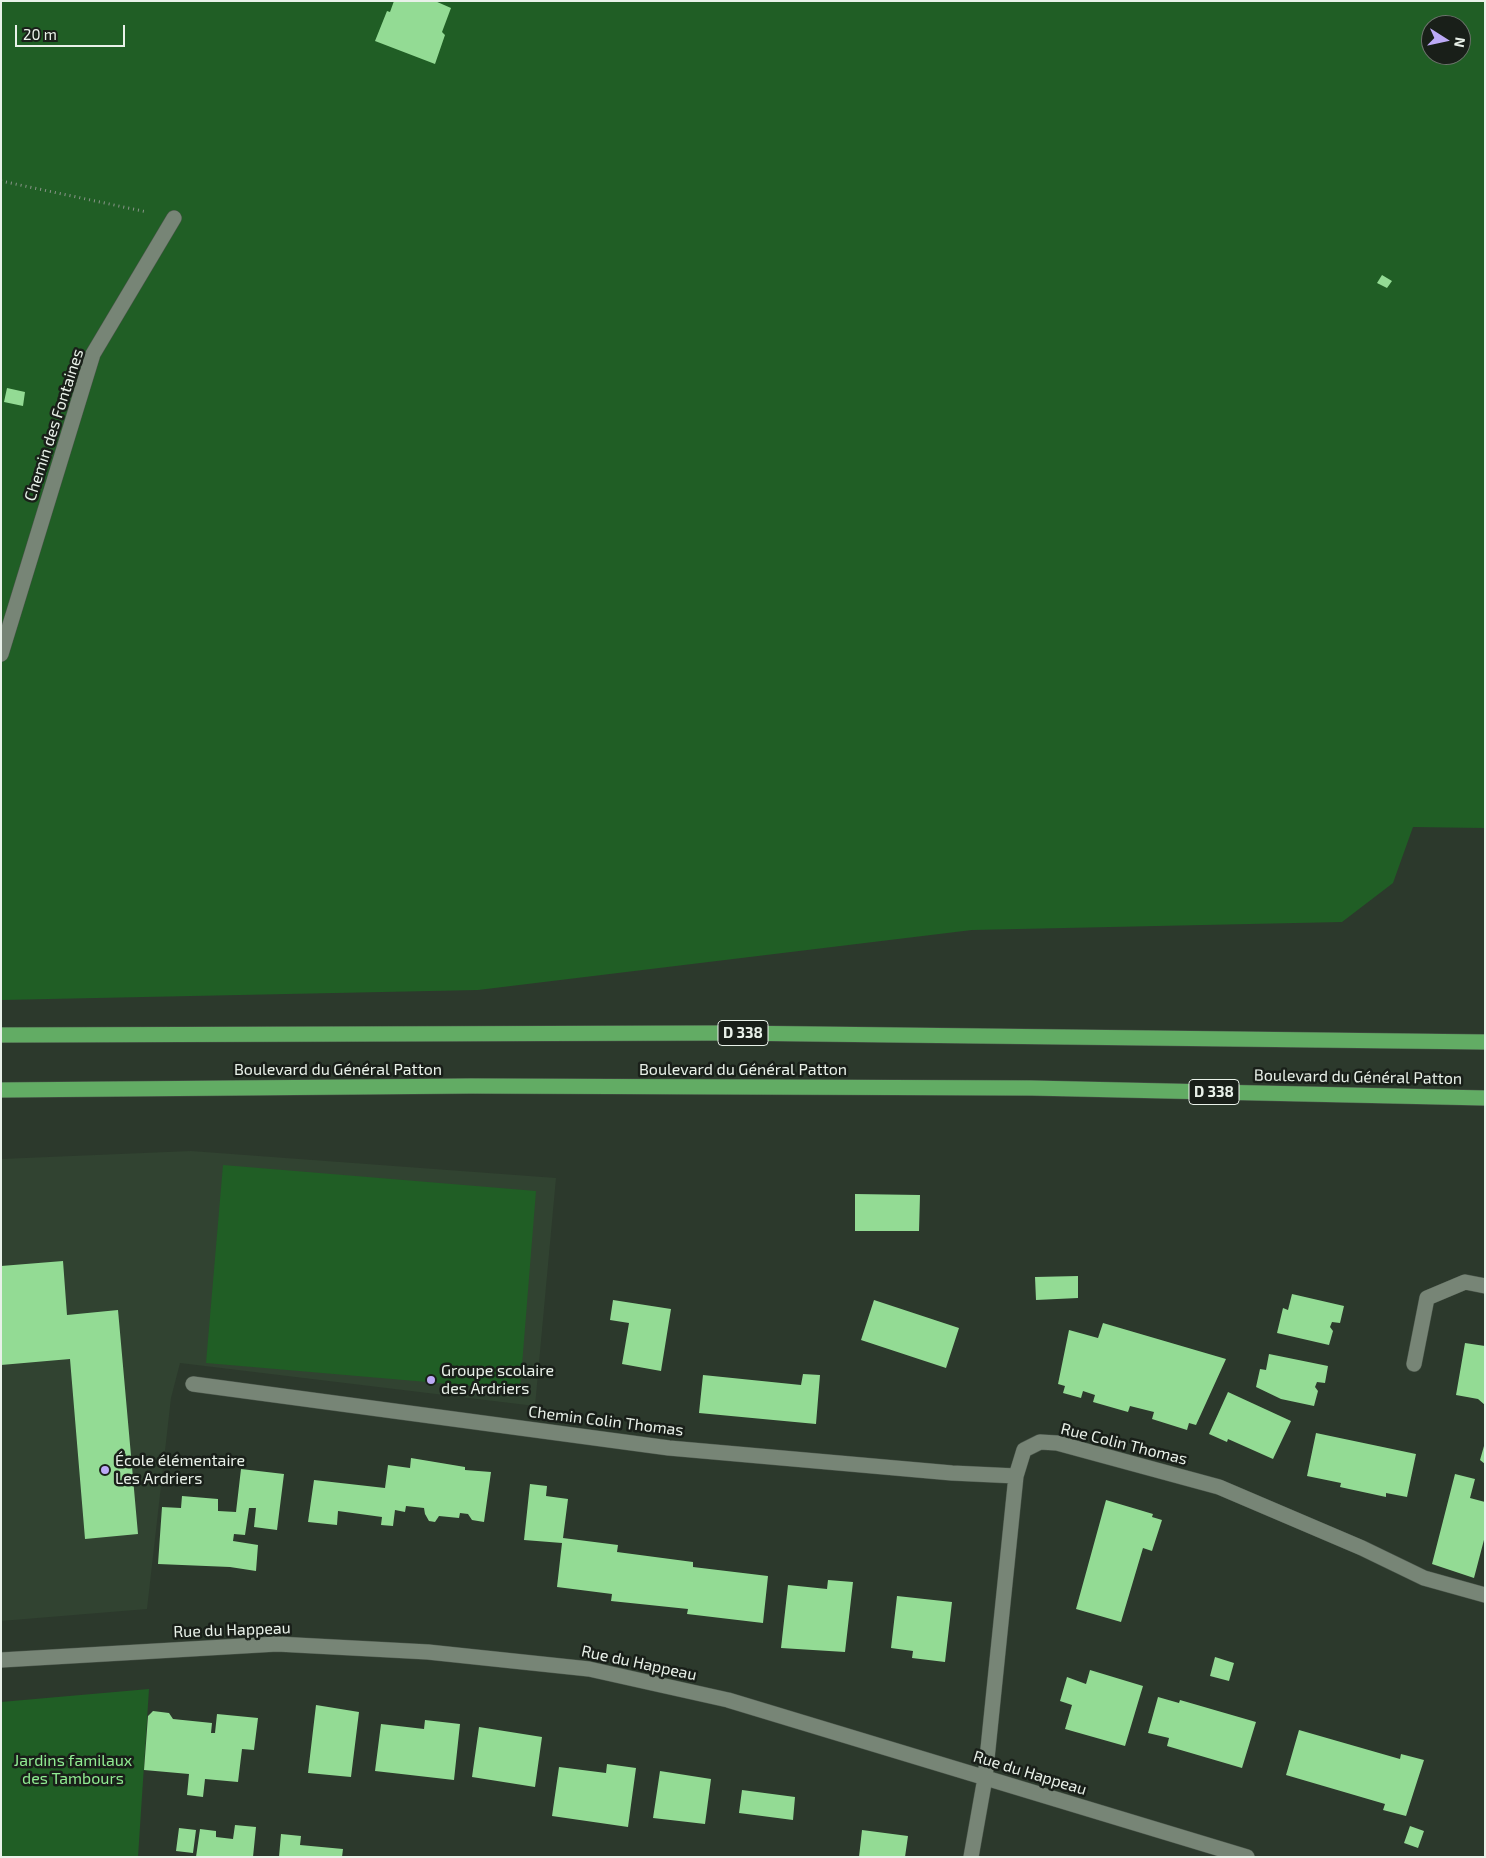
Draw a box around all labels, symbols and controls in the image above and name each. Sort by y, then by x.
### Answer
scale bar [18,15,128,47]
north arrow [1421,15,1471,65]
text: 20 m [23,25,57,43]
text: N [1451,36,1470,49]
street label: Chemin des Fontaines [20,346,88,504]
road number: D 338 [718,1020,768,1046]
street label: Boulevard du Général Patton [234,1060,442,1080]
street label: Boulevard du Général Patton [639,1060,847,1080]
street label: Boulevard du Général Patton [1254,1066,1462,1088]
road number: D 338 [1189,1080,1239,1104]
place label: Groupe scolaire des Ardriers [441,1361,554,1399]
marker: Groupe scolaire des Ardriers [425,1374,437,1386]
street label: Chemin Colin Thomas [527,1402,685,1440]
street label: Rue Colin Thomas [1059,1419,1189,1469]
place label: École élémentaire Les Ardriers [115,1451,245,1489]
marker: École élémentaire Les Ardriers [99,1464,111,1476]
street label: Rue du Happeau [173,1618,291,1642]
street label: Rue du Happeau [580,1641,698,1685]
street label: Rue du Happeau [971,1747,1089,1799]
park label: Jardins familaux des Tambours [14,1751,132,1789]

